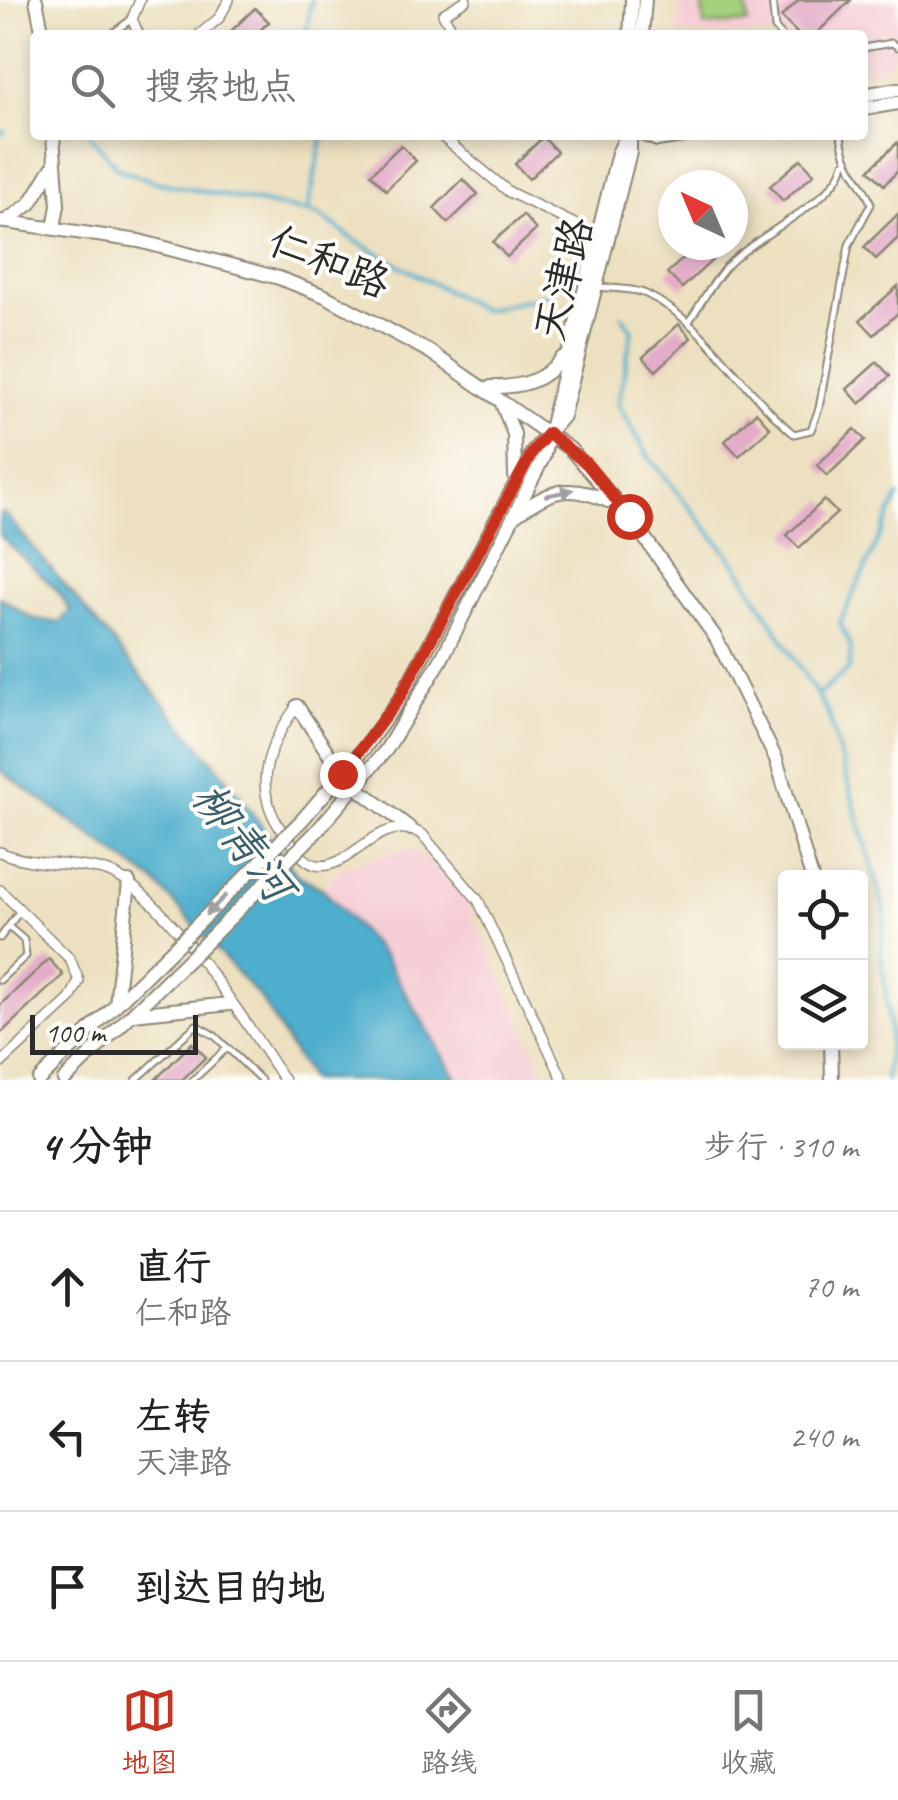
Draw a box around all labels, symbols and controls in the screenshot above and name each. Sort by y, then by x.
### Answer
search box [30,30,868,140]
icon: search [65,58,120,113]
text: 搜索地点 [145,63,297,110]
north arrow [658,170,748,260]
street label: 天津路 [523,211,605,347]
street label: 仁和路 [261,214,397,310]
one-way arrow [544,485,575,501]
route start [607,494,653,540]
route end [320,752,366,798]
water label: 柳青河 [180,771,311,919]
map controls [778,870,868,1050]
button: locate [778,870,868,960]
one-way arrow [204,893,228,917]
button: layers [778,960,868,1050]
scale bar [30,1010,198,1054]
text: 100 m [45,1015,105,1050]
text: 4 分钟 [40,1120,153,1173]
text: 步行 · 310 m [704,1126,858,1167]
text: 直行 [135,1243,211,1290]
icon: ahead [40,1259,95,1314]
text: 70 m [804,1266,858,1307]
text: 仁和路 [135,1292,231,1333]
text: 左转 [135,1393,211,1440]
icon: left [40,1409,95,1464]
text: 240 m [789,1416,858,1457]
text: 天津路 [135,1442,231,1483]
icon: arrive [40,1559,95,1614]
text: 到达目的地 [135,1564,325,1611]
tab: 地图 [122,1683,178,1780]
tab: 路线 [421,1683,477,1780]
tab: 收藏 [720,1683,776,1780]

